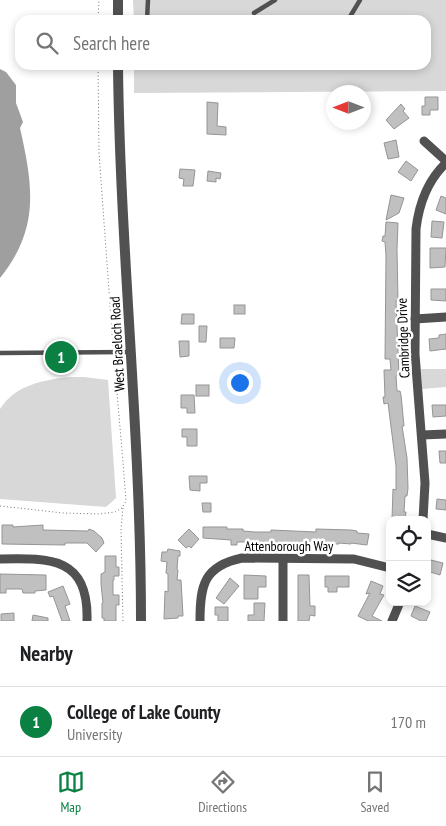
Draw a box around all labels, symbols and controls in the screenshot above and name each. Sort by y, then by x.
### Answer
search box [15,15,431,70]
icon: search [33,29,61,57]
text: Search here [73,31,150,55]
north arrow [326,85,371,130]
street label: West Braeloch Road [106,296,128,392]
street label: Cambridge Drive [393,297,413,378]
pin: 1 [45,338,77,376]
your location [227,370,253,396]
map controls [386,516,431,606]
button: locate [386,516,431,561]
street label: Attenborough Way [245,537,334,555]
button: layers [386,561,431,606]
text: Nearby [20,640,73,667]
text: College of Lake County [67,700,220,724]
text: 1 [32,712,40,732]
text: 170 m [391,712,426,732]
text: University [67,724,122,744]
tab: Map [57,768,85,816]
tab: Directions [198,768,247,816]
tab: Saved [360,768,389,816]

